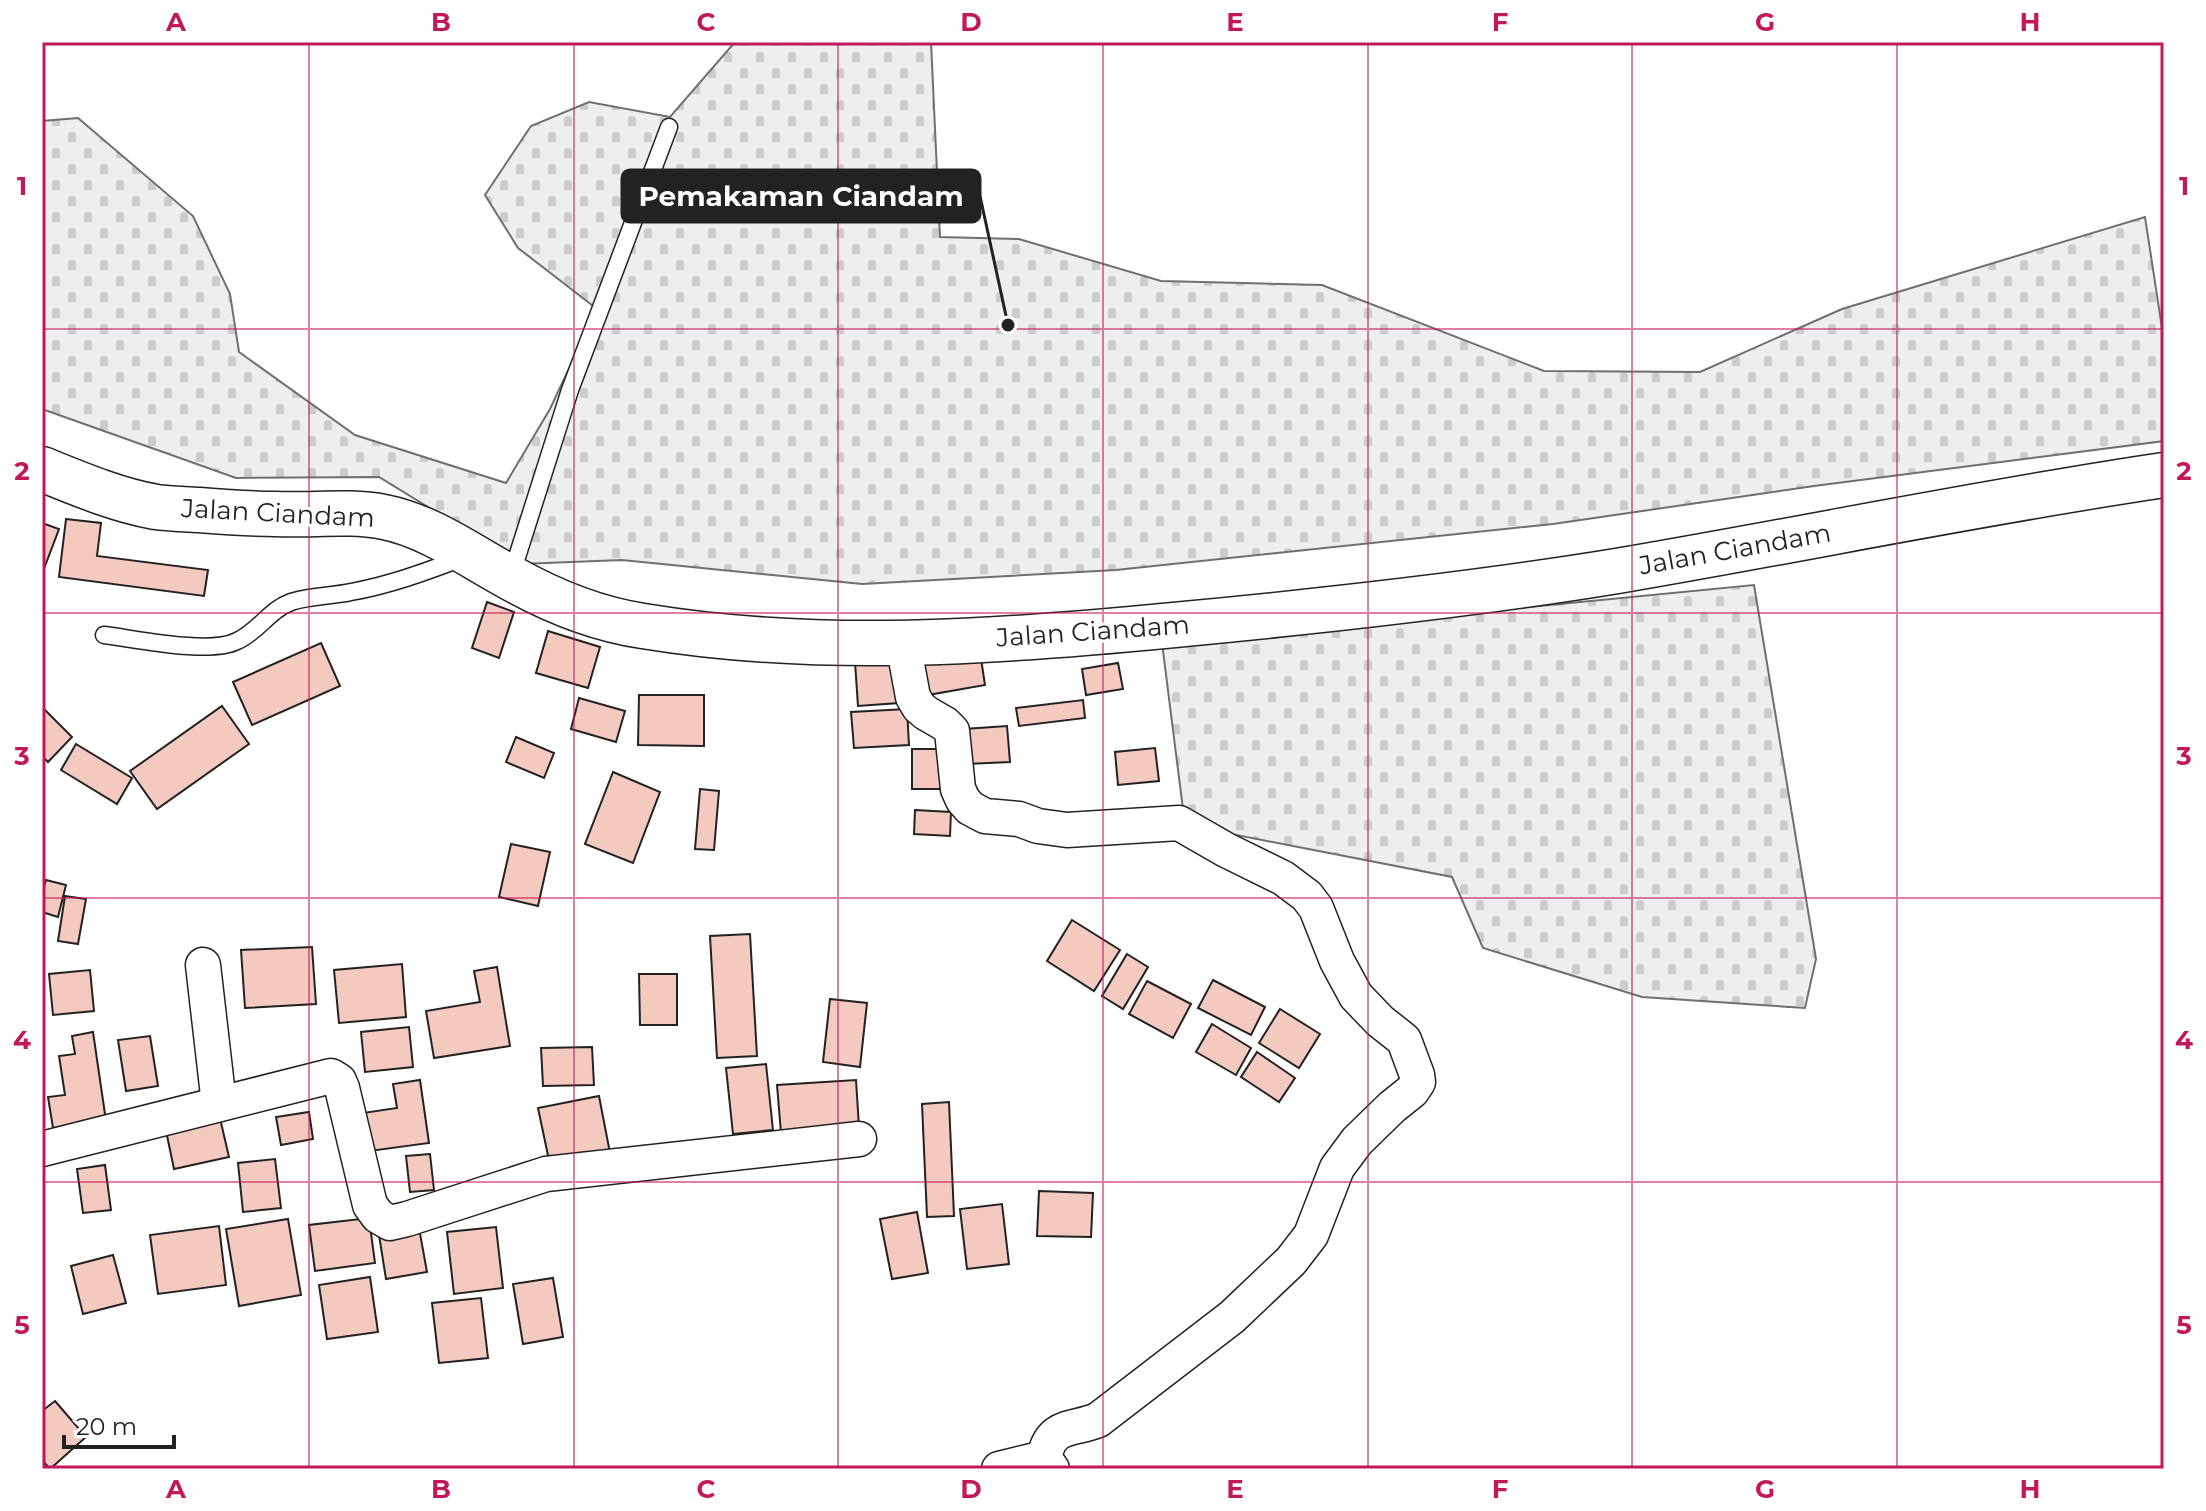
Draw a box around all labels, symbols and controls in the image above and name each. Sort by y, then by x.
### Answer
text: A [165,6,187,38]
text: B [431,6,451,38]
text: C [697,6,716,38]
text: D [960,6,982,38]
text: E [1226,6,1244,38]
text: F [1492,6,1508,38]
text: G [1755,6,1775,38]
text: H [2019,6,2041,38]
text: 1 [17,170,27,202]
callout: Pemakaman Ciandam [622,170,980,222]
text: 1 [2179,170,2189,202]
text: Pemakaman Ciandam [638,179,964,213]
text: 2 [14,455,30,487]
text: 2 [2176,455,2192,487]
street label: Jalan Ciandam [179,492,376,534]
street label: Jalan Ciandam [1636,516,1833,582]
street label: Jalan Ciandam [994,608,1191,654]
text: 3 [13,740,30,772]
text: 3 [2175,740,2192,772]
text: 4 [13,1024,31,1056]
text: 4 [2175,1024,2193,1056]
text: 5 [14,1309,30,1341]
text: 5 [2176,1309,2192,1341]
scale bar [64,1399,174,1449]
text: 20 m [76,1412,137,1441]
text: A [165,1473,187,1505]
text: B [431,1473,451,1505]
text: C [697,1473,716,1505]
text: D [960,1473,982,1505]
text: E [1226,1473,1244,1505]
text: F [1492,1473,1508,1505]
text: G [1755,1473,1775,1505]
text: H [2019,1473,2041,1505]

